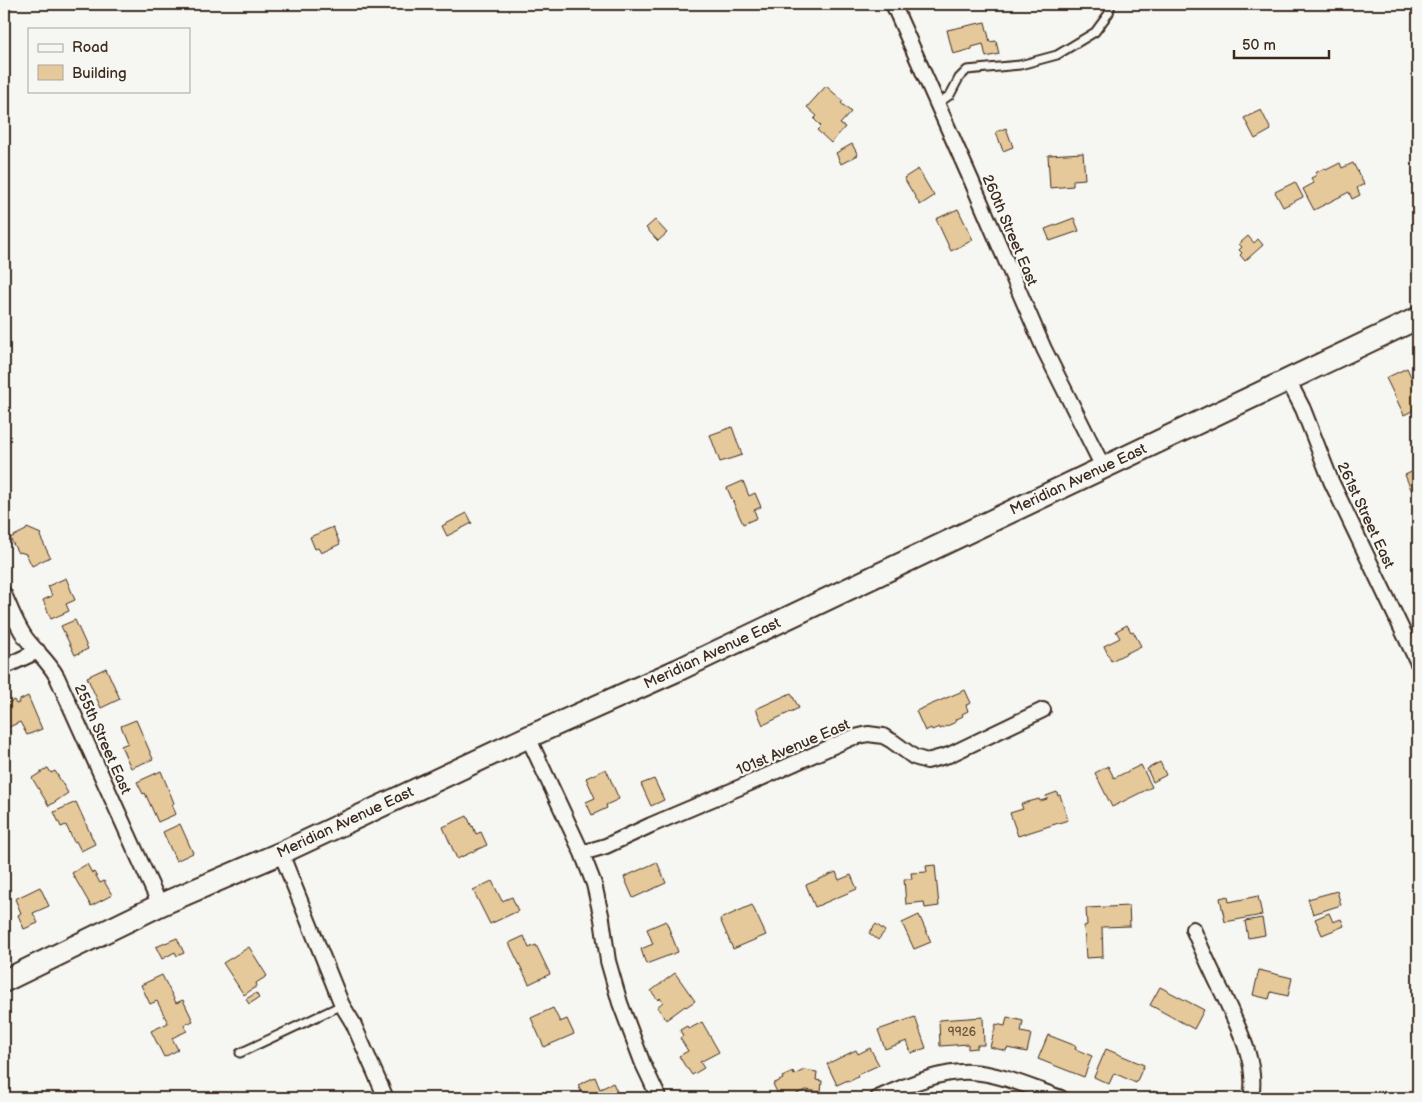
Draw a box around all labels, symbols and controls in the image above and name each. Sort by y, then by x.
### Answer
legend [28,28,190,92]
scale bar [1234,28,1330,60]
text: 50 m [1242,36,1276,55]
text: Road [72,38,108,57]
text: Building [72,64,127,83]
street label: 260th Street East [978,172,1042,289]
street label: Meridian Avenue East [1007,439,1150,519]
street label: 261st Street East [1333,459,1399,572]
street label: Meridian Avenue East [641,613,784,693]
street label: 255th Street East [70,681,135,797]
street label: 101st Avenue East [734,715,853,780]
street label: Meridian Avenue East [274,782,417,862]
house number: 9926 [948,1025,976,1040]

